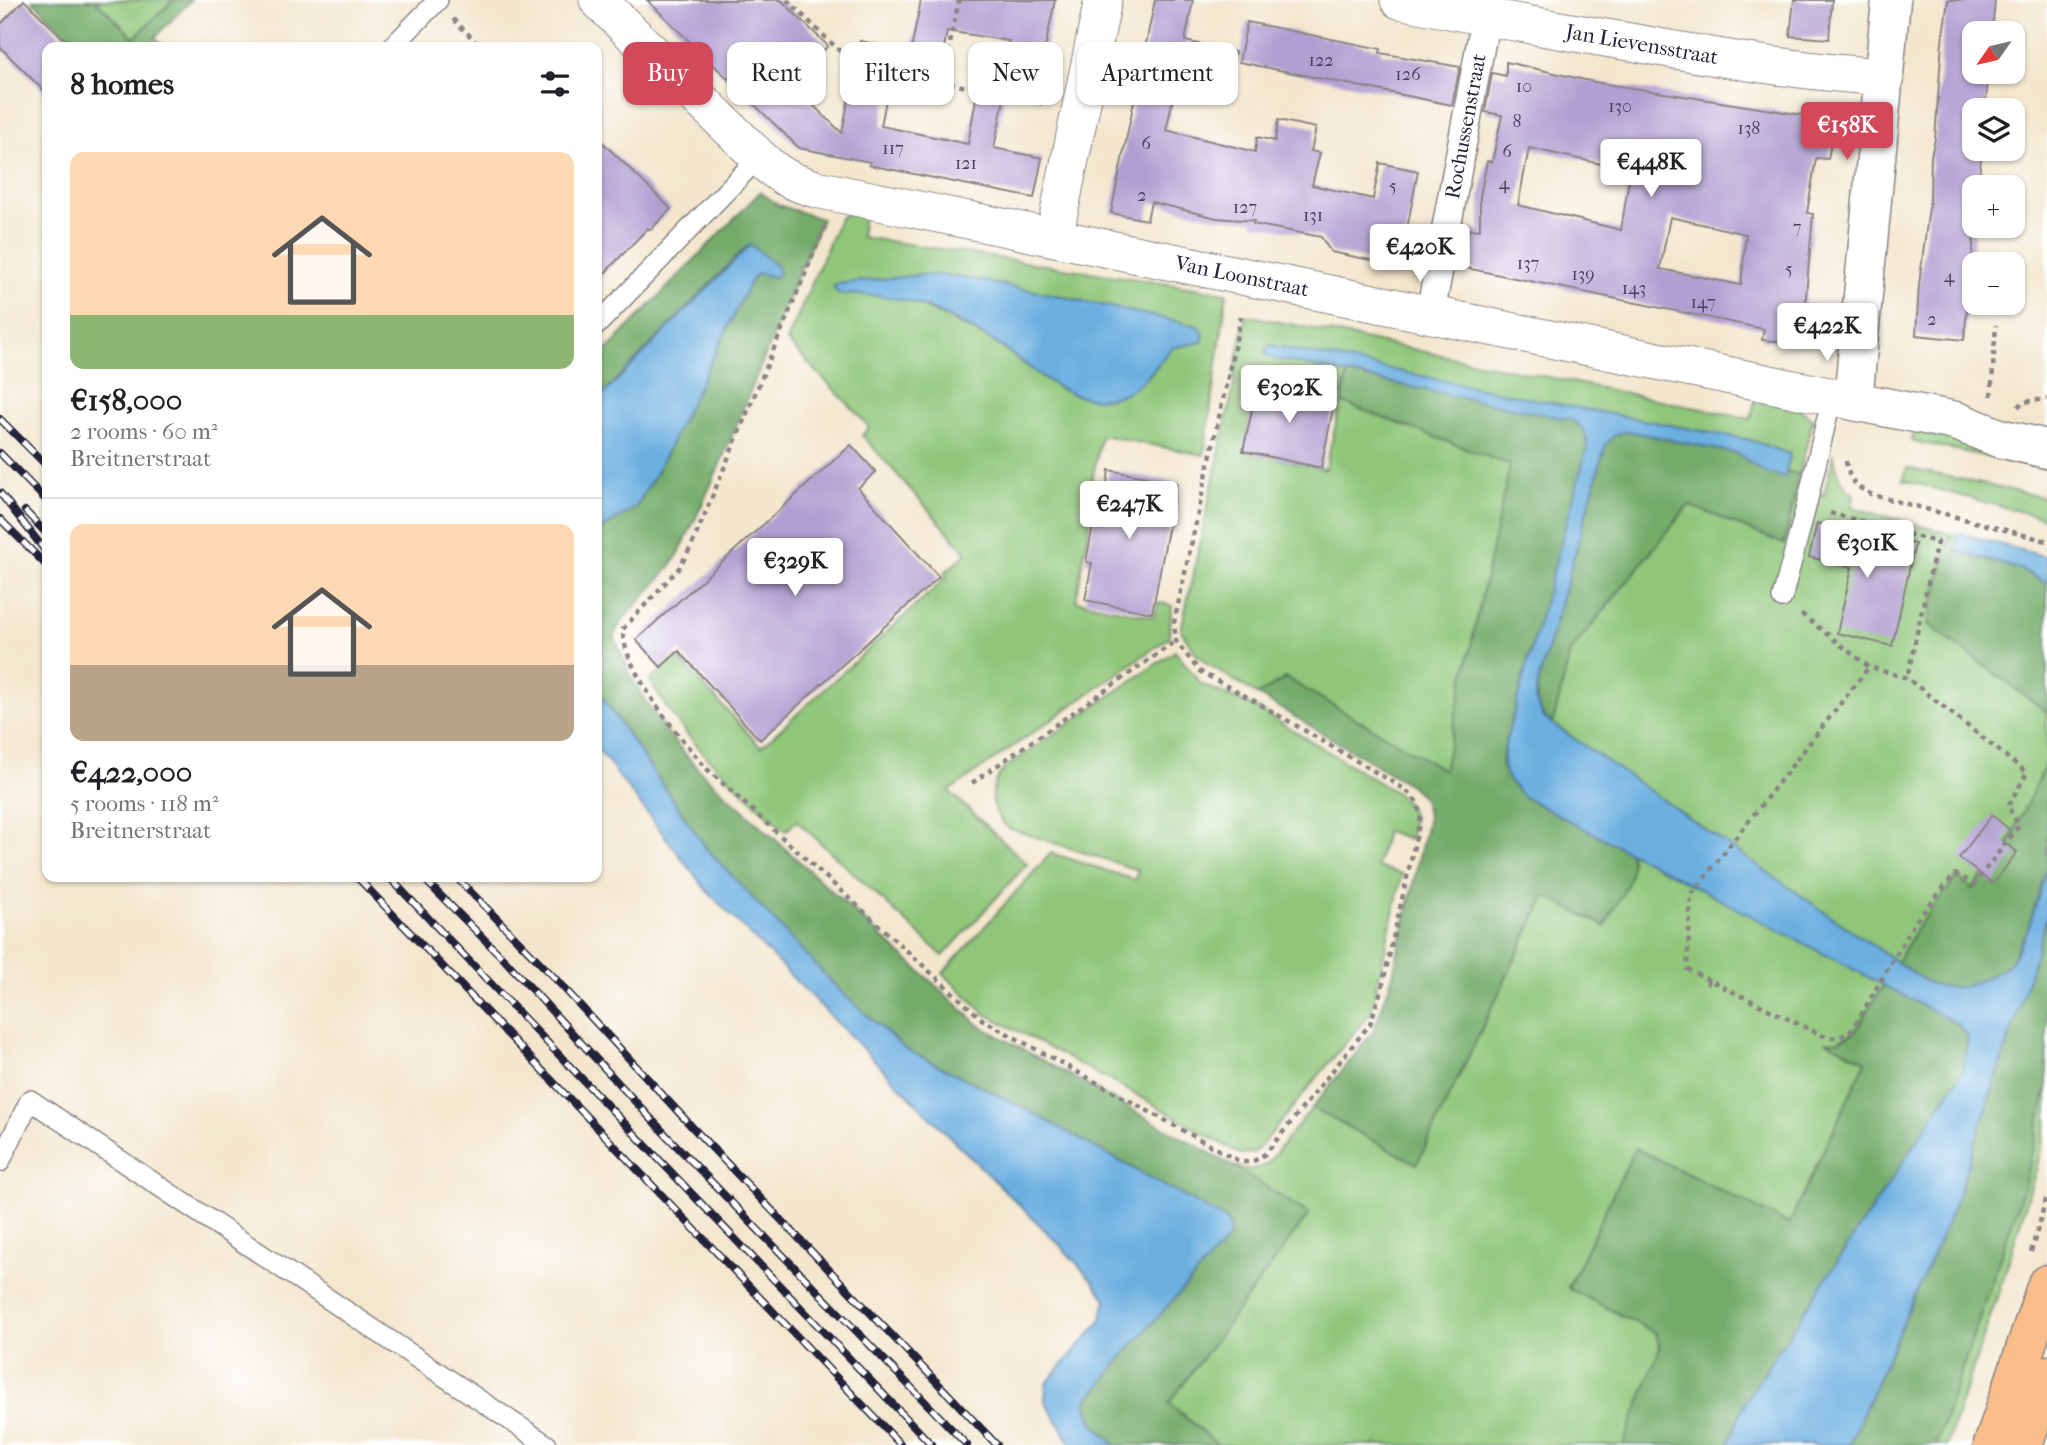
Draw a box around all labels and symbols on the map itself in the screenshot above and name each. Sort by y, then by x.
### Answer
street label: Jan Lievensstraat [1562,19,1721,69]
north arrow [1962,21,2025,84]
house number: 122 [1309,50,1333,71]
street label: Rochussenstraat [1440,51,1491,201]
house number: 126 [1395,64,1421,85]
house number: 10 [1516,76,1532,97]
house number: 130 [1608,96,1632,117]
pin: €158K [1798,102,1896,162]
house number: 8 [1512,111,1522,132]
house number: 138 [1738,118,1760,139]
house number: 6 [1141,133,1151,154]
house number: 117 [882,138,904,159]
pin: €448K [1602,140,1700,199]
house number: 6 [1502,141,1512,162]
house number: 121 [955,153,977,174]
house number: 4 [1499,173,1510,194]
house number: 5 [1389,176,1397,197]
house number: 2 [1137,185,1147,206]
house number: 127 [1233,197,1257,218]
house number: 131 [1303,205,1323,226]
house number: 7 [1793,217,1802,238]
pin: €420K [1371,224,1469,284]
street label: Van Loonstraat [1172,251,1312,302]
house number: 137 [1517,253,1540,274]
house number: 5 [1785,259,1793,280]
house number: 139 [1571,264,1595,285]
house number: 4 [1944,266,1955,287]
house number: 143 [1622,278,1646,299]
house number: 147 [1690,292,1716,313]
pin: €422K [1778,304,1876,363]
house number: 2 [1927,309,1937,330]
pin: €302K [1240,366,1338,425]
pin: €247K [1080,482,1178,541]
pin: €301K [1818,520,1916,580]
pin: €329K [746,538,844,598]

